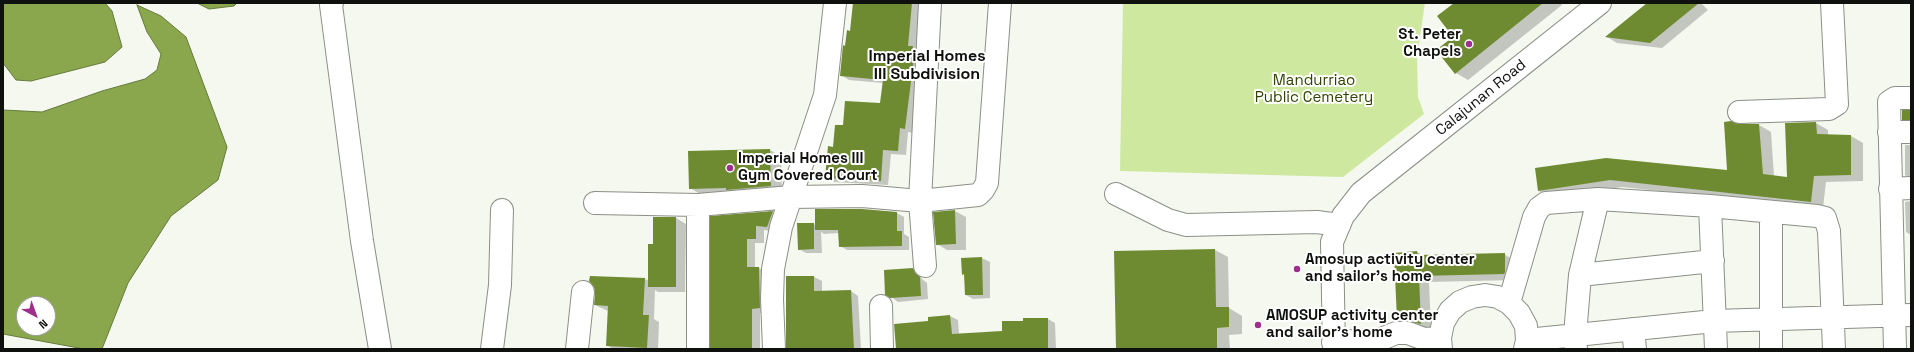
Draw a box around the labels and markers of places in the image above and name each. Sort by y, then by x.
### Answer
place label: St. Peter Chapels [1398,26,1461,61]
marker: St. Peter Chapels [1464,39,1474,49]
place label: Imperial Homes III Gym Covered Court [738,150,878,185]
marker: Imperial Homes III Gym Covered Court [725,163,735,173]
place label: Amosup activity center and sailor's home [1305,251,1475,286]
marker: Amosup activity center and sailor's home [1292,264,1302,274]
place label: AMOSUP activity center and sailor's home [1266,307,1439,342]
marker: AMOSUP activity center and sailor's home [1253,320,1263,330]

